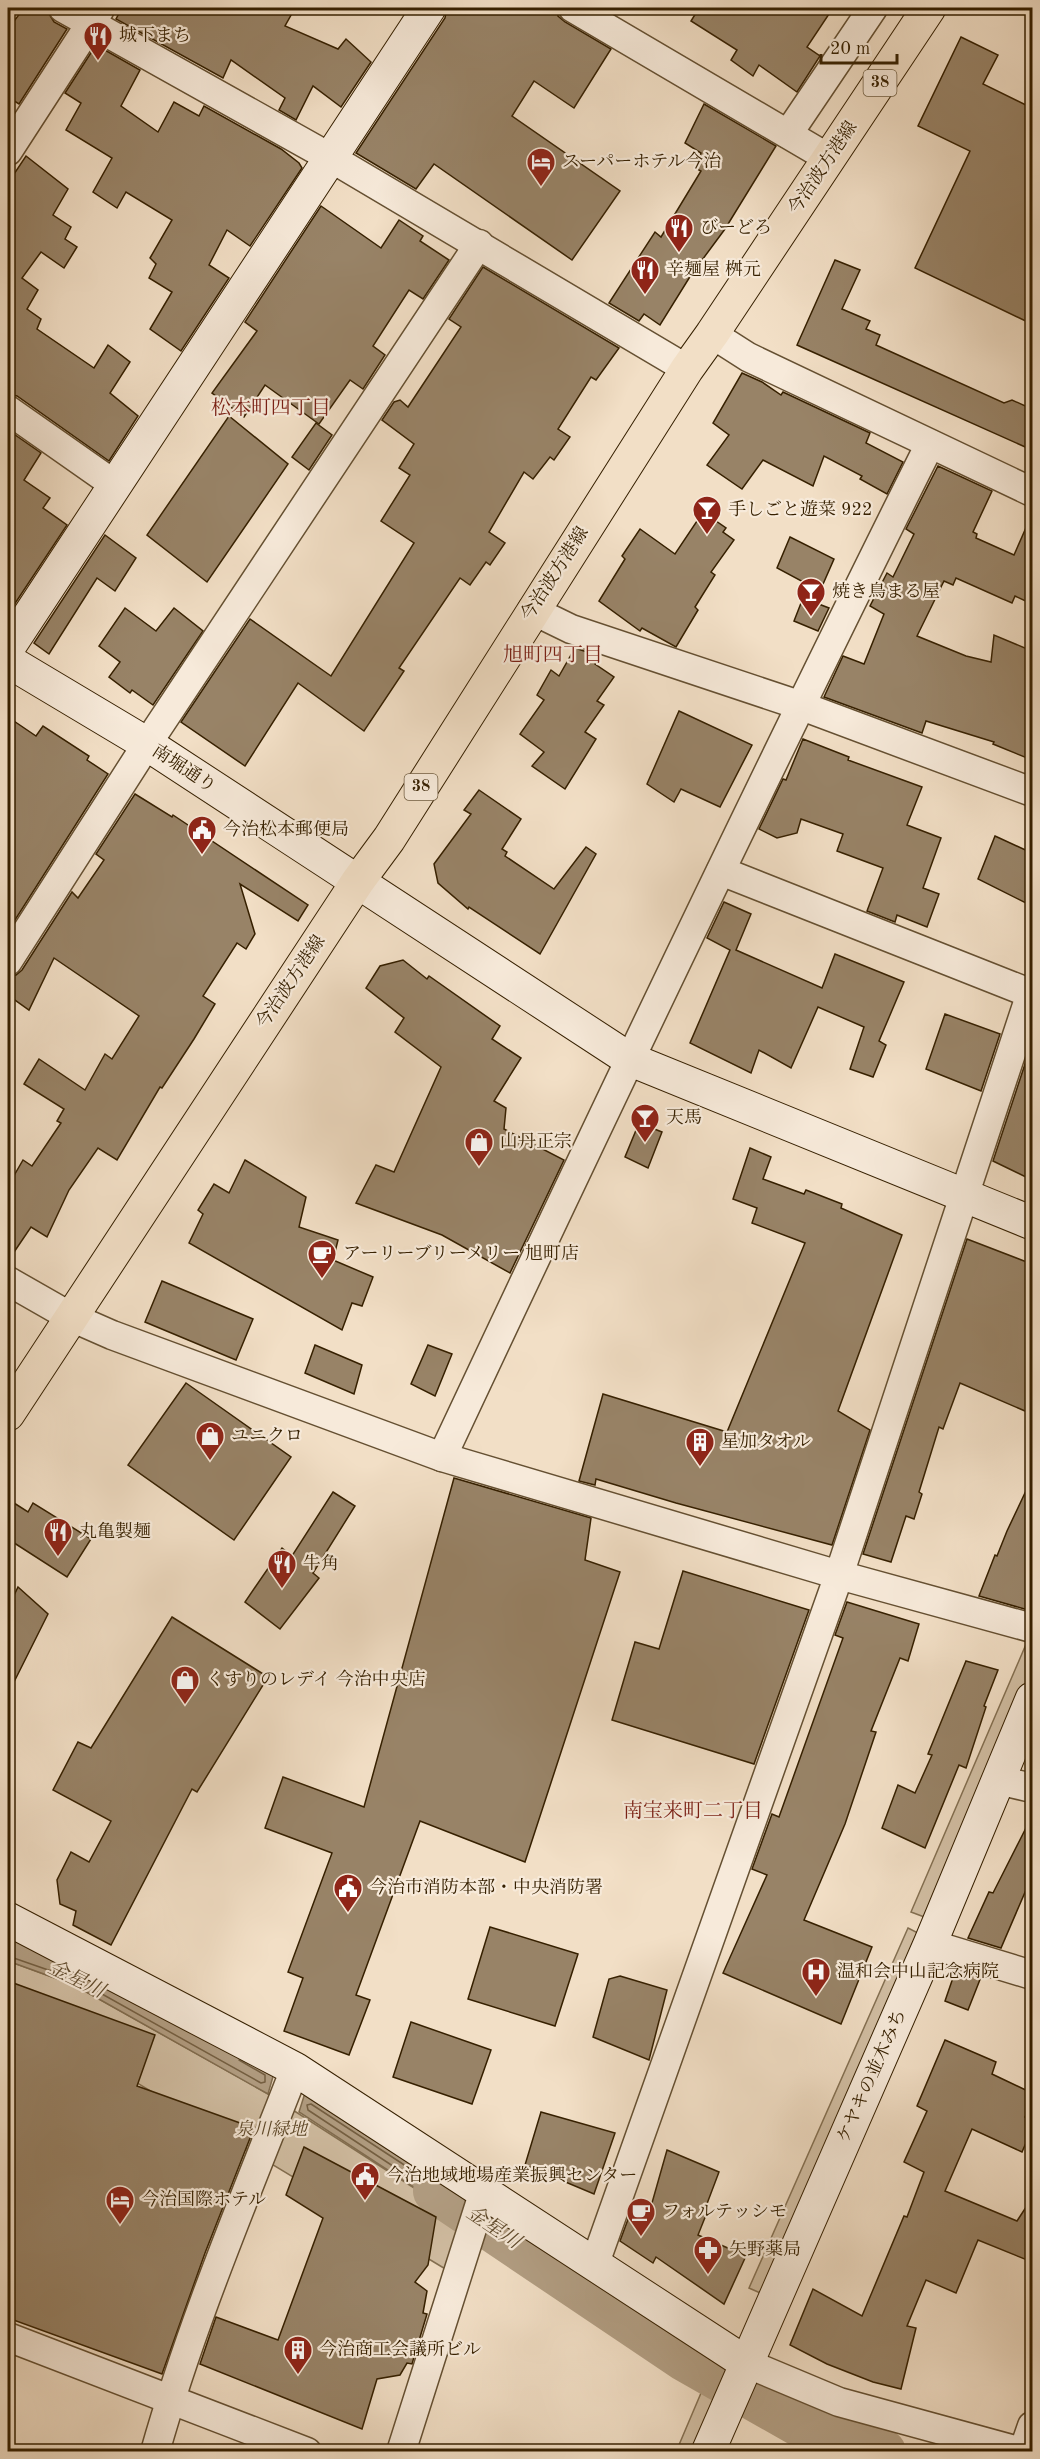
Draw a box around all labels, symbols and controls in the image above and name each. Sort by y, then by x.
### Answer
restaurant icon: 城下まち [82,20,114,62]
place label: 城下まち [119,26,191,45]
scale bar [821,27,898,65]
text: 20 m [830,40,870,58]
road number: 38 [864,70,896,96]
street label: 今治波方港線 [784,117,861,218]
hotel icon: スーパーホテル今治 [525,146,557,188]
place label: スーパーホテル今治 [562,151,721,171]
restaurant icon: びーどろ [663,212,695,254]
place label: びーどろ [700,218,772,237]
restaurant icon: 辛麺屋 桝元 [629,254,661,296]
place label: 辛麺屋 桝元 [666,259,761,279]
district label: 松本町四丁目 [211,397,331,419]
bar icon: 手しごと遊菜 922 [691,494,723,536]
place label: 手しごと遊菜 922 [728,499,872,519]
street label: 今治波方港線 [516,523,592,624]
bar icon: 焼き鳥まる屋 [795,576,827,618]
place label: 焼き鳥まる屋 [832,581,940,601]
district label: 旭町四丁目 [503,644,603,666]
street label: 南堀通り [149,740,220,796]
road number: 38 [404,774,438,800]
public building icon: 今治松本郵便局 [186,814,218,856]
place label: 今治松本郵便局 [223,819,349,839]
street label: 今治波方港線 [252,931,329,1032]
bar icon: 天馬 [629,1102,661,1144]
place label: 天馬 [666,1108,702,1127]
shop icon: 山丹正宗 [463,1126,495,1168]
place label: 山丹正宗 [500,1131,572,1151]
cafe icon: アーリーブリーメリー 旭町店 [306,1238,338,1280]
place label: アーリーブリーメリー 旭町店 [343,1243,579,1263]
shop icon: ユニクロ [194,1420,226,1462]
building icon: 星加タオル [684,1426,716,1468]
place label: ユニクロ [231,1427,303,1445]
place label: 星加タオル [721,1431,811,1451]
restaurant icon: 丸亀製麺 [42,1516,74,1558]
place label: 丸亀製麺 [79,1521,151,1541]
restaurant icon: 牛角 [266,1548,298,1590]
place label: 牛角 [303,1553,339,1573]
shop icon: くすりのレデイ 今治中央店 [169,1664,201,1706]
place label: くすりのレデイ 今治中央店 [206,1669,426,1689]
district label: 南宝来町二丁目 [623,1800,763,1822]
public building icon: 今治市消防本部・中央消防署 [332,1872,364,1914]
place label: 今治市消防本部・中央消防署 [369,1877,603,1897]
water label: 金星川 [45,1956,110,2003]
hospital icon: 温和会中山記念病院 [800,1956,832,1998]
place label: 温和会中山記念病院 [837,1961,999,1981]
street label: ケヤキの並木みち [833,2006,909,2145]
park label: 泉川緑地 [235,2119,309,2139]
public building icon: 今治地域地場産業振興センター [349,2160,381,2202]
place label: 今治地域地場産業振興センター [386,2165,637,2185]
hotel icon: 今治国際ホテル [104,2184,136,2226]
place label: 今治国際ホテル [141,2189,266,2209]
cafe icon: フォルテッシモ [625,2196,657,2238]
water label: 金星川 [463,2201,526,2254]
place label: フォルテッシモ [662,2203,787,2221]
pharmacy icon: 矢野薬局 [692,2234,724,2276]
place label: 矢野薬局 [729,2239,801,2259]
building icon: 今治商工会議所ビル [282,2334,314,2376]
place label: 今治商工会議所ビル [319,2339,481,2359]

